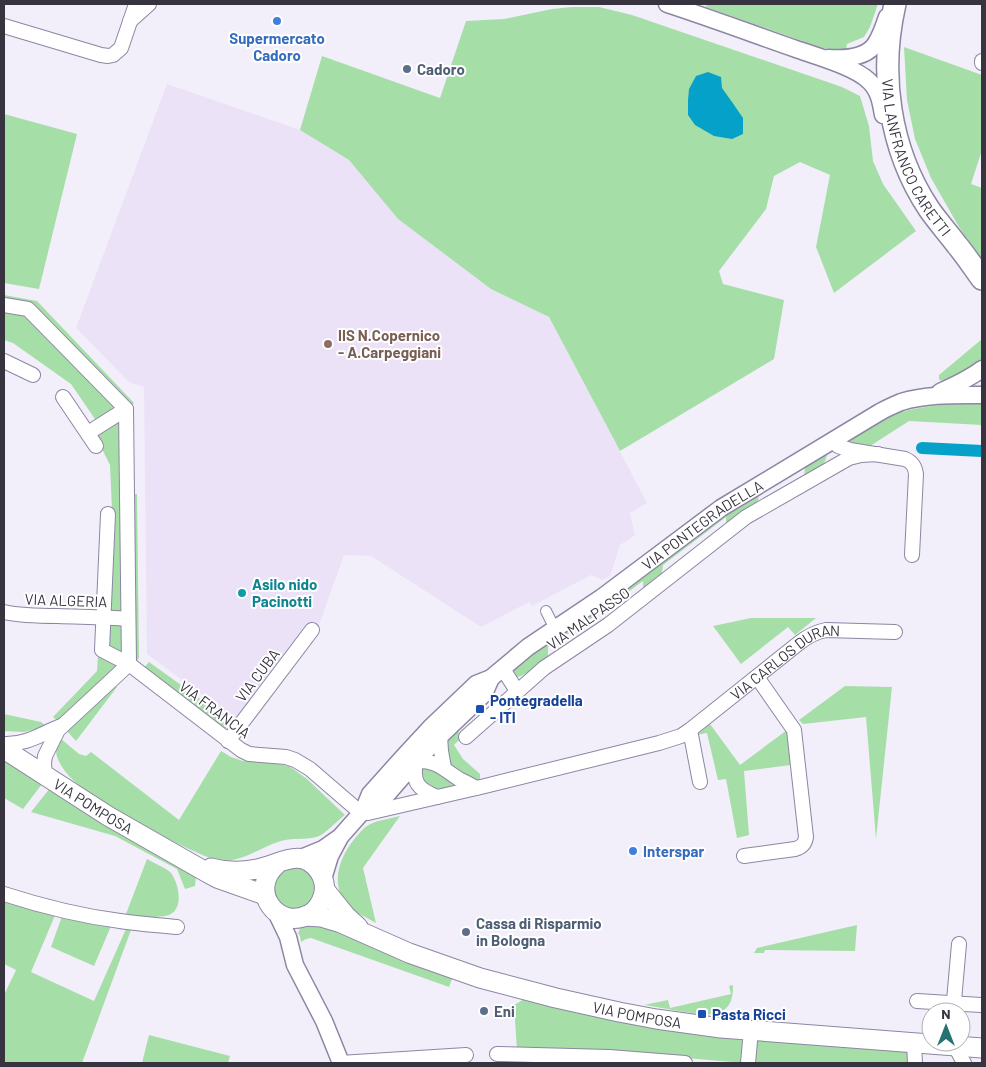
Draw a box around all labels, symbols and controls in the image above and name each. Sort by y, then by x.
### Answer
marker: Supermercato Cadoro [271,15,283,27]
place label: Supermercato Cadoro [229,29,325,64]
place label: Cadoro [417,60,465,78]
marker: Cadoro [401,63,413,75]
street label: VIA LANFRANCO CARETTI [879,78,955,239]
place label: IIS N.Copernico - A.Carpeggiani [338,326,441,361]
marker: IIS N.Copernico - A.Carpeggiani [322,338,334,350]
street label: VIA PONTEGRADELLA [638,476,766,573]
place label: Asilo nido Pacinotti [252,575,317,610]
street label: VIA MALPASSO [543,583,633,653]
marker: Asilo nido Pacinotti [236,587,248,599]
street label: VIA ALGERIA [24,590,108,610]
street label: VIA CARLOS DURAN [726,620,840,703]
street label: VIA CUBA [231,645,283,705]
street label: VIA FRANCIA [176,676,254,742]
place label: Pontegradella - ITI [490,691,583,726]
marker: Pontegradella - ITI [474,703,486,715]
street label: VIA POMPOSA [50,774,136,837]
place label: Interspar [643,842,705,860]
marker: Interspar [627,845,639,857]
place label: Cassa di Risparmio in Bologna [476,914,602,949]
marker: Cassa di Risparmio in Bologna [460,926,472,938]
street label: VIA POMPOSA [591,997,683,1031]
place label: Eni [494,1002,515,1020]
north arrow [921,1002,971,1052]
marker: Eni [478,1005,490,1017]
place label: Pasta Ricci [712,1005,786,1023]
text: N [941,1005,951,1022]
marker: Pasta Ricci [696,1008,708,1020]

